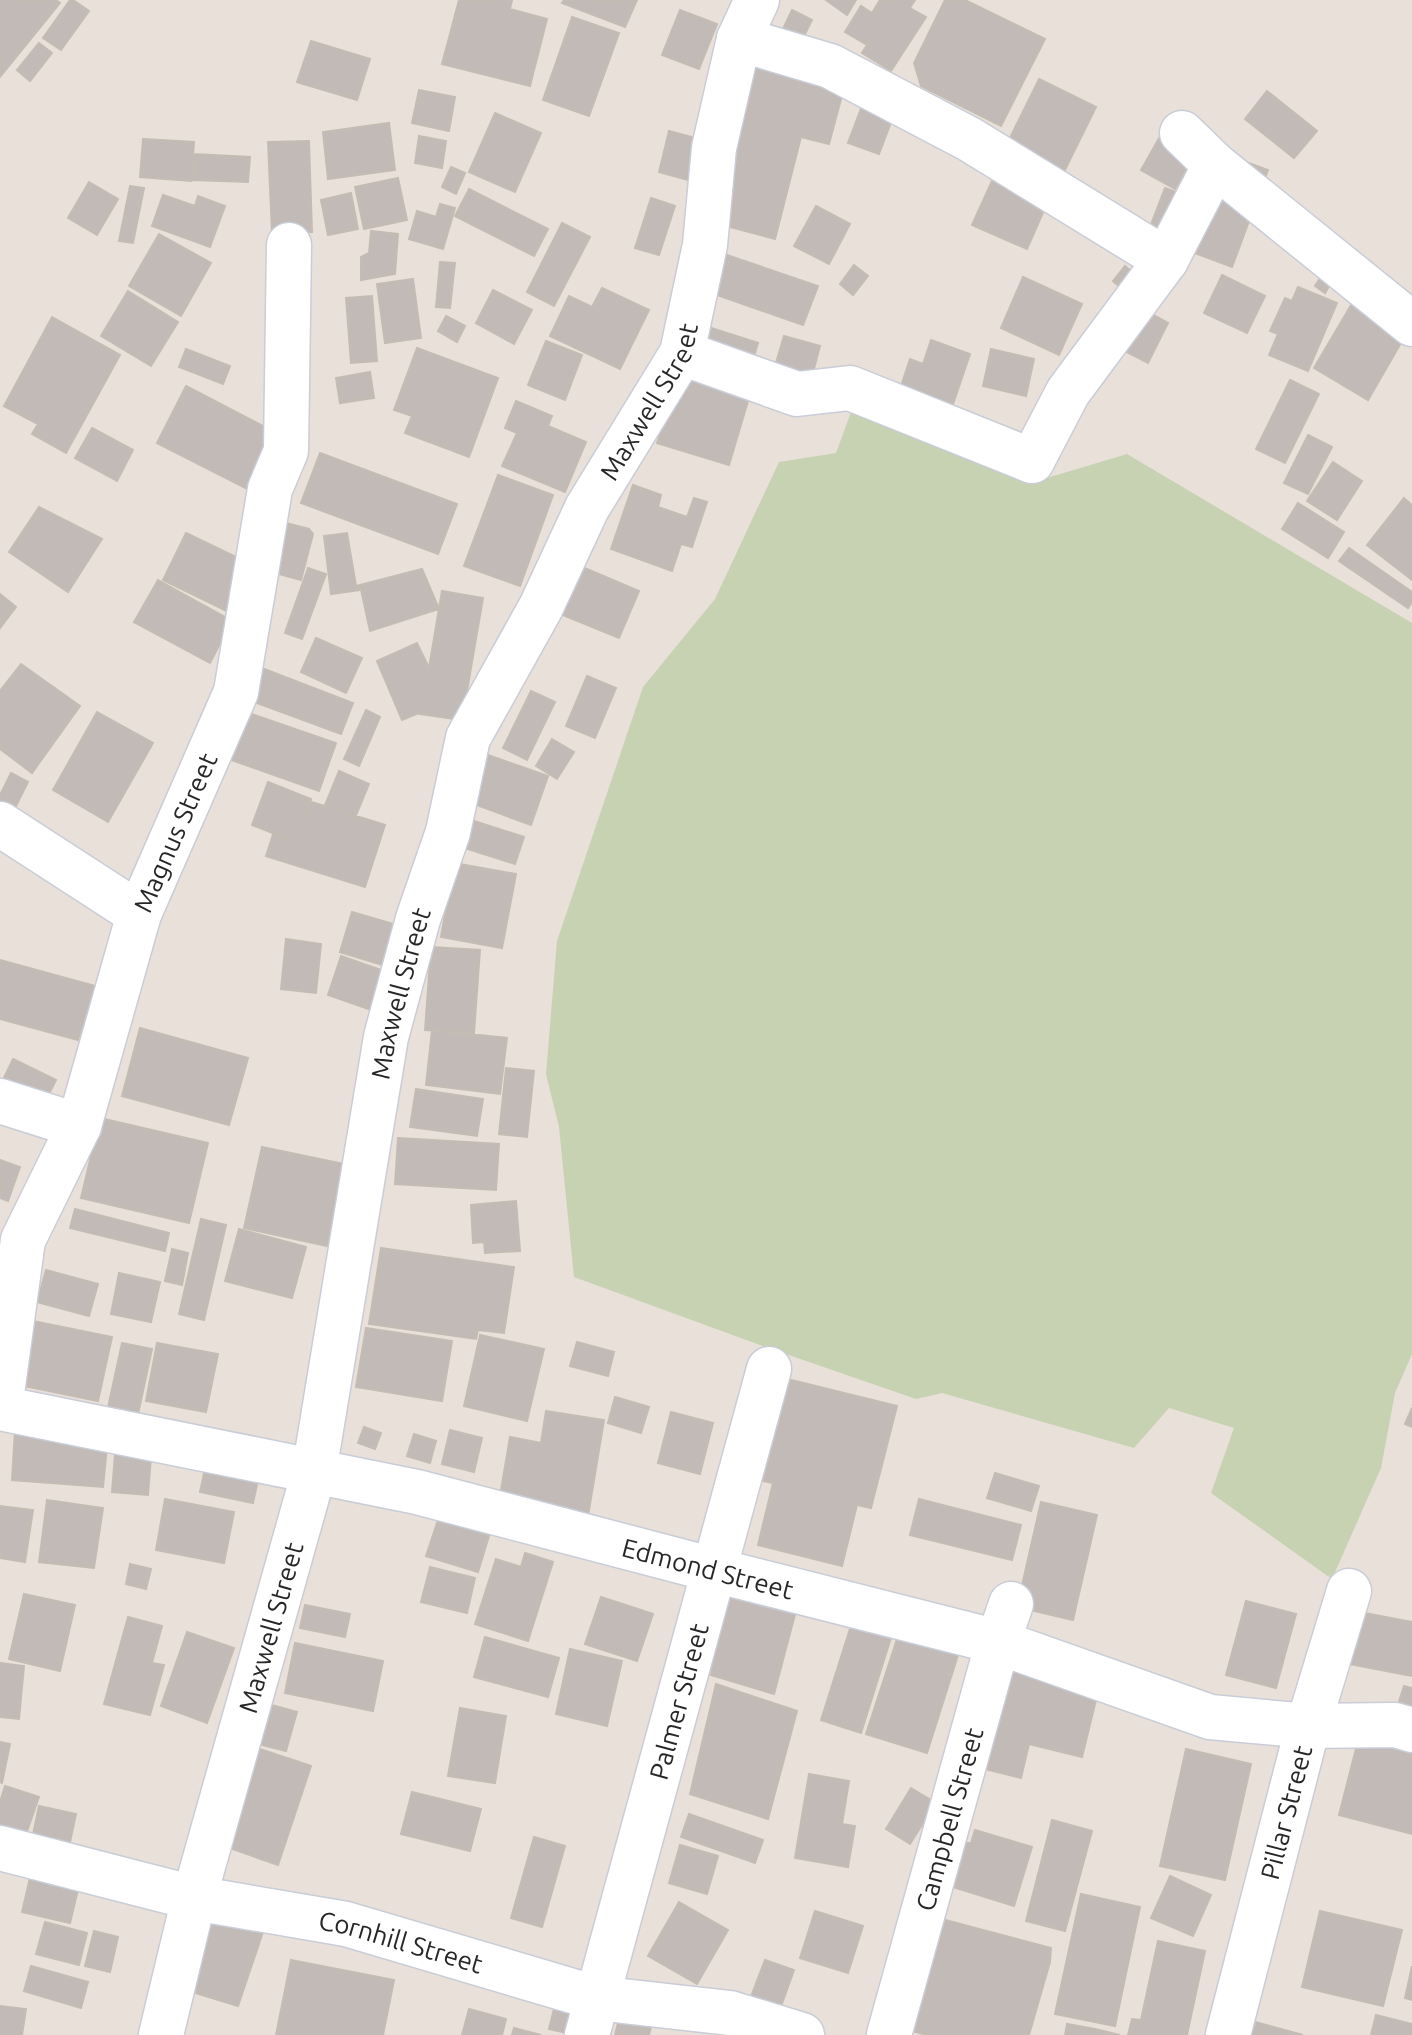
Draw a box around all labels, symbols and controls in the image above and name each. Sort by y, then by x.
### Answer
street label: Maxwell Street [594,320,702,485]
street label: Magnus Street [127,748,222,916]
street label: Maxwell Street [365,904,435,1081]
street label: Edmond Street [619,1532,797,1604]
street label: Maxwell Street [232,1539,308,1716]
street label: Palmer Street [643,1620,713,1783]
street label: Campbell Street [910,1724,988,1914]
street label: Pillar Street [1254,1742,1317,1882]
street label: Cornhill Street [317,1905,486,1978]

